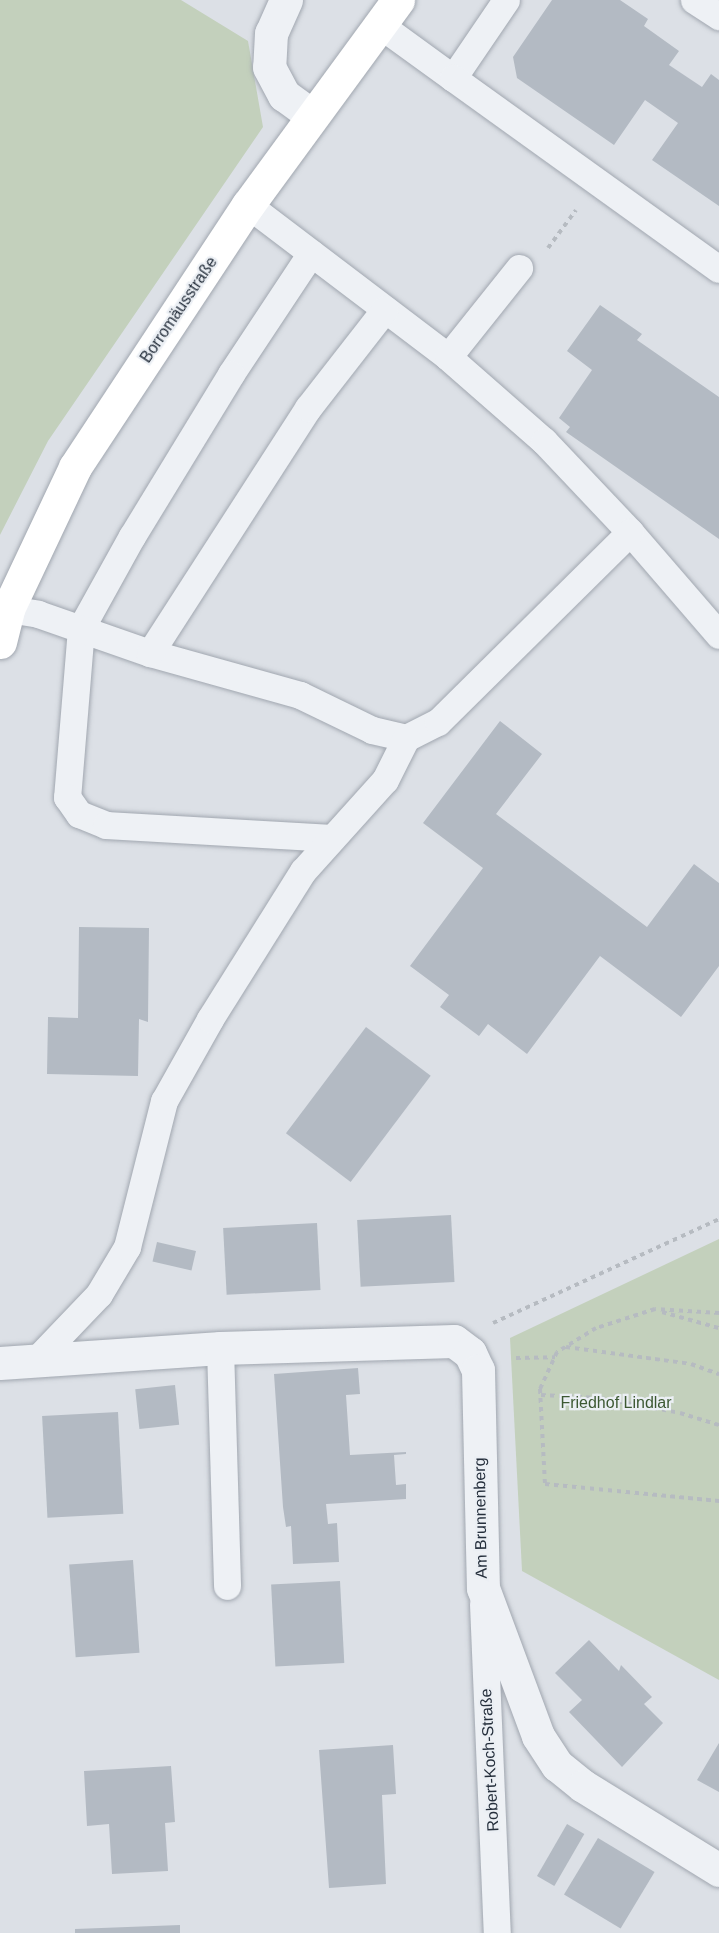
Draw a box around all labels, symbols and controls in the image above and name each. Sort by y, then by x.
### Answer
street label: Borromäusstraße [136,253,222,367]
park label: Friedhof Lindlar [560,1393,672,1413]
street label: Am Brunnenberg [470,1457,492,1579]
street label: Robert-Koch-Straße [477,1688,503,1832]

